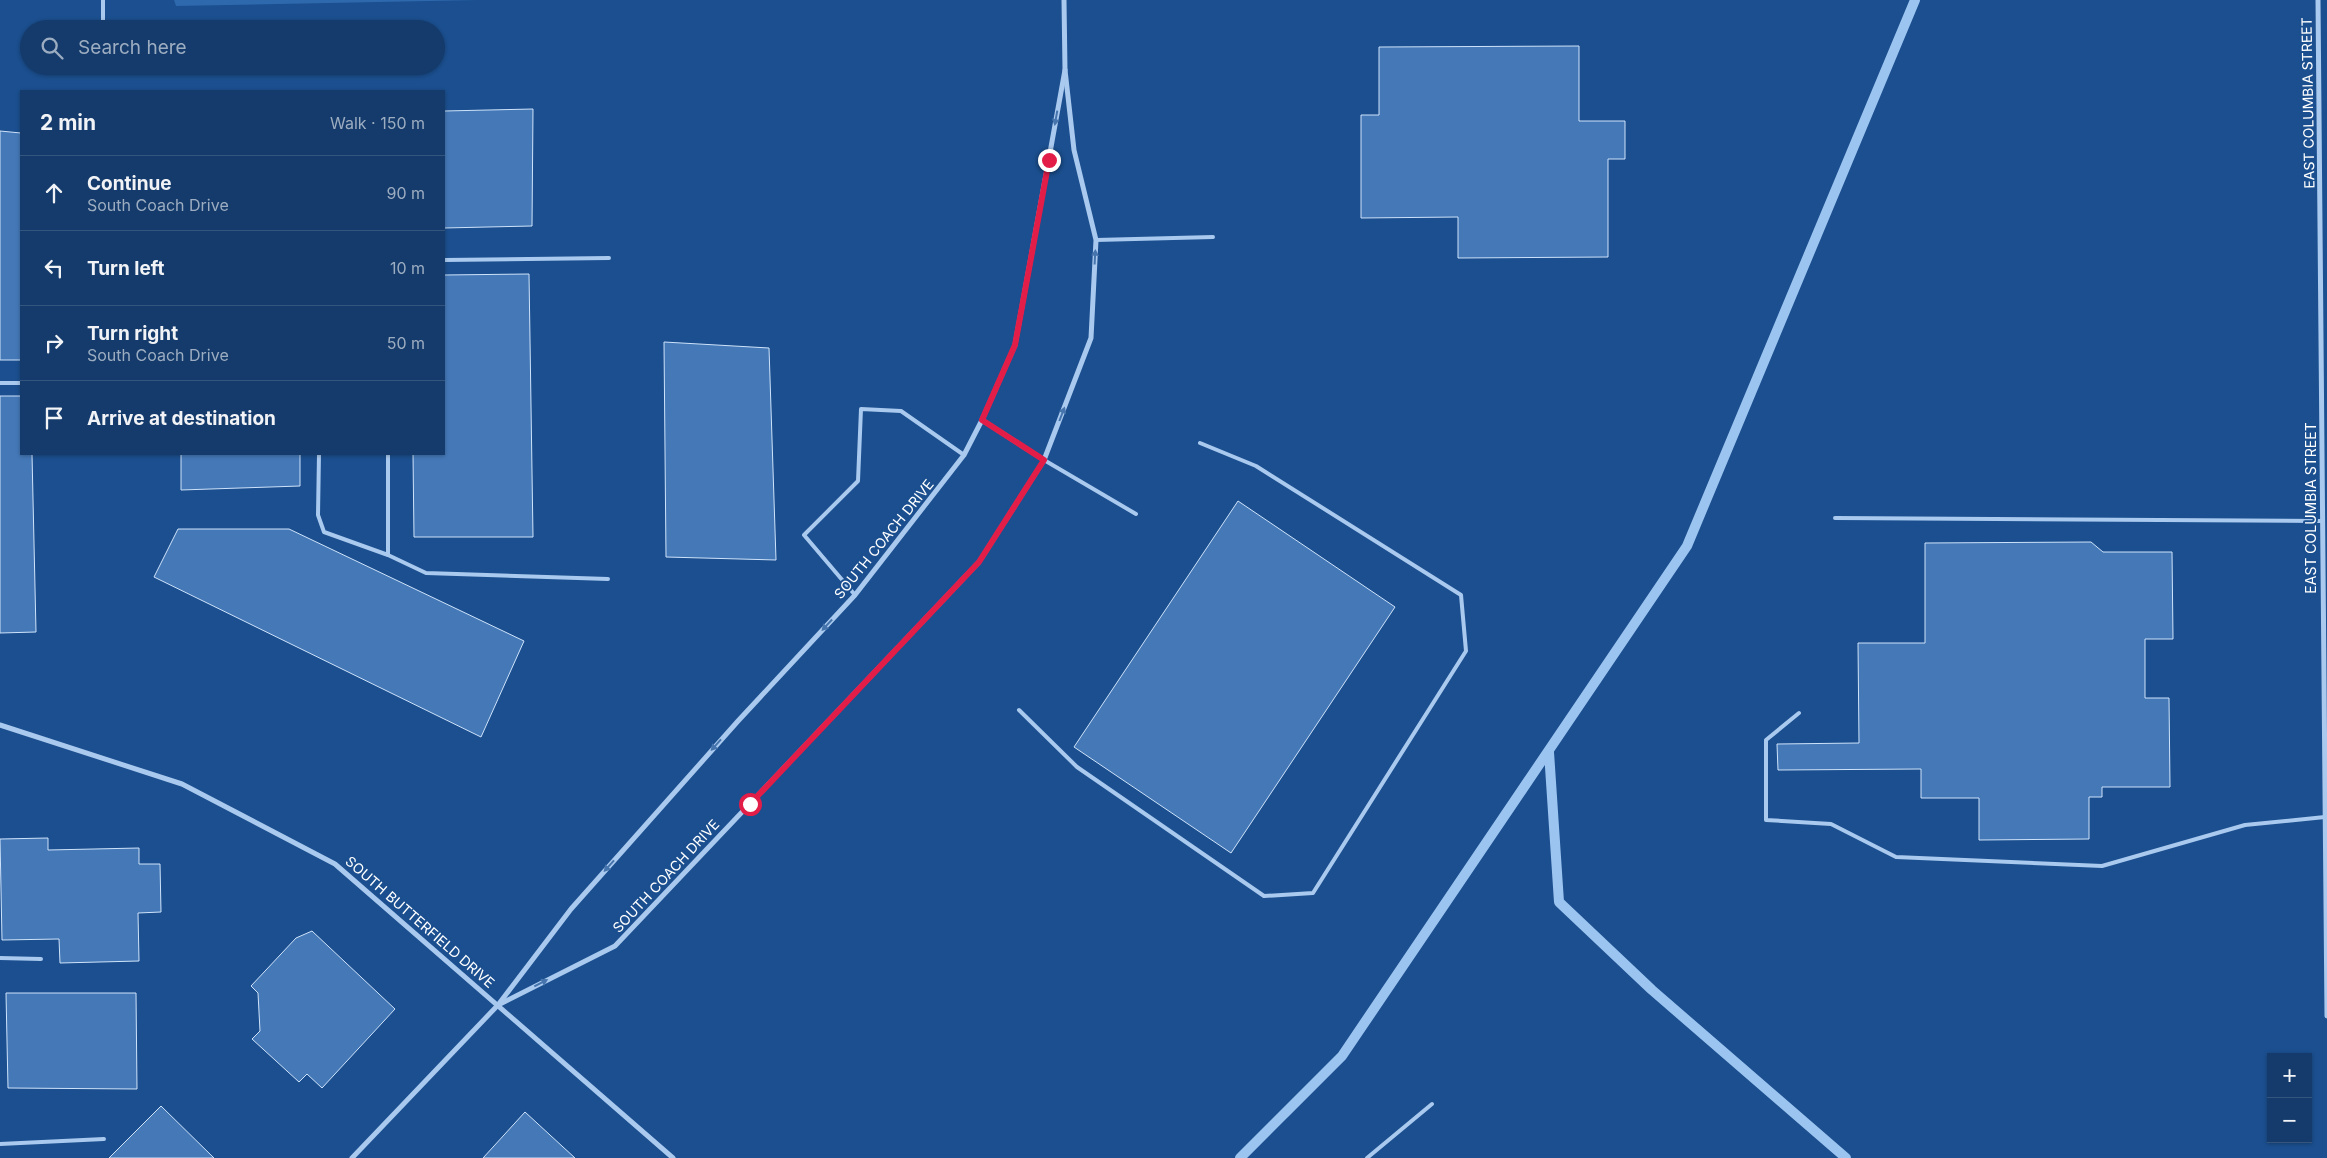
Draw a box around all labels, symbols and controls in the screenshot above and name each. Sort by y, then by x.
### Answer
street label: EAST COLUMBIA STREET [2298,17,2317,189]
search box [20,20,445,75]
icon: search [38,34,66,62]
text: Search here [78,36,187,59]
text: 2 min [40,110,96,135]
one-way arrow [1052,110,1060,126]
text: Walk · 150 m [330,113,425,133]
route end [1038,149,1061,172]
text: Continue [87,172,172,195]
icon: ahead [40,179,68,207]
text: 90 m [386,183,425,203]
text: South Coach Drive [87,195,229,215]
one-way arrow [1092,249,1100,265]
icon: left [40,254,68,282]
text: Turn left [87,257,165,280]
text: 10 m [390,258,425,278]
text: Turn right [87,322,178,345]
icon: right [40,329,68,357]
text: 50 m [387,333,425,353]
text: South Coach Drive [87,345,229,365]
icon: arrive [40,404,68,432]
text: Arrive at destination [87,407,276,430]
one-way arrow [1058,407,1066,422]
street label: EAST COLUMBIA STREET [2302,422,2319,594]
street label: SOUTH COACH DRIVE [830,476,937,602]
one-way arrow [821,619,833,631]
one-way arrow [711,738,722,751]
route start [739,793,762,816]
street label: SOUTH COACH DRIVE [609,816,723,936]
street label: SOUTH BUTTERFIELD DRIVE [342,852,498,991]
one-way arrow [603,860,614,873]
one-way arrow [534,979,548,987]
map controls [2267,1053,2312,1143]
button: + [2267,1053,2312,1098]
button: − [2267,1098,2312,1143]

